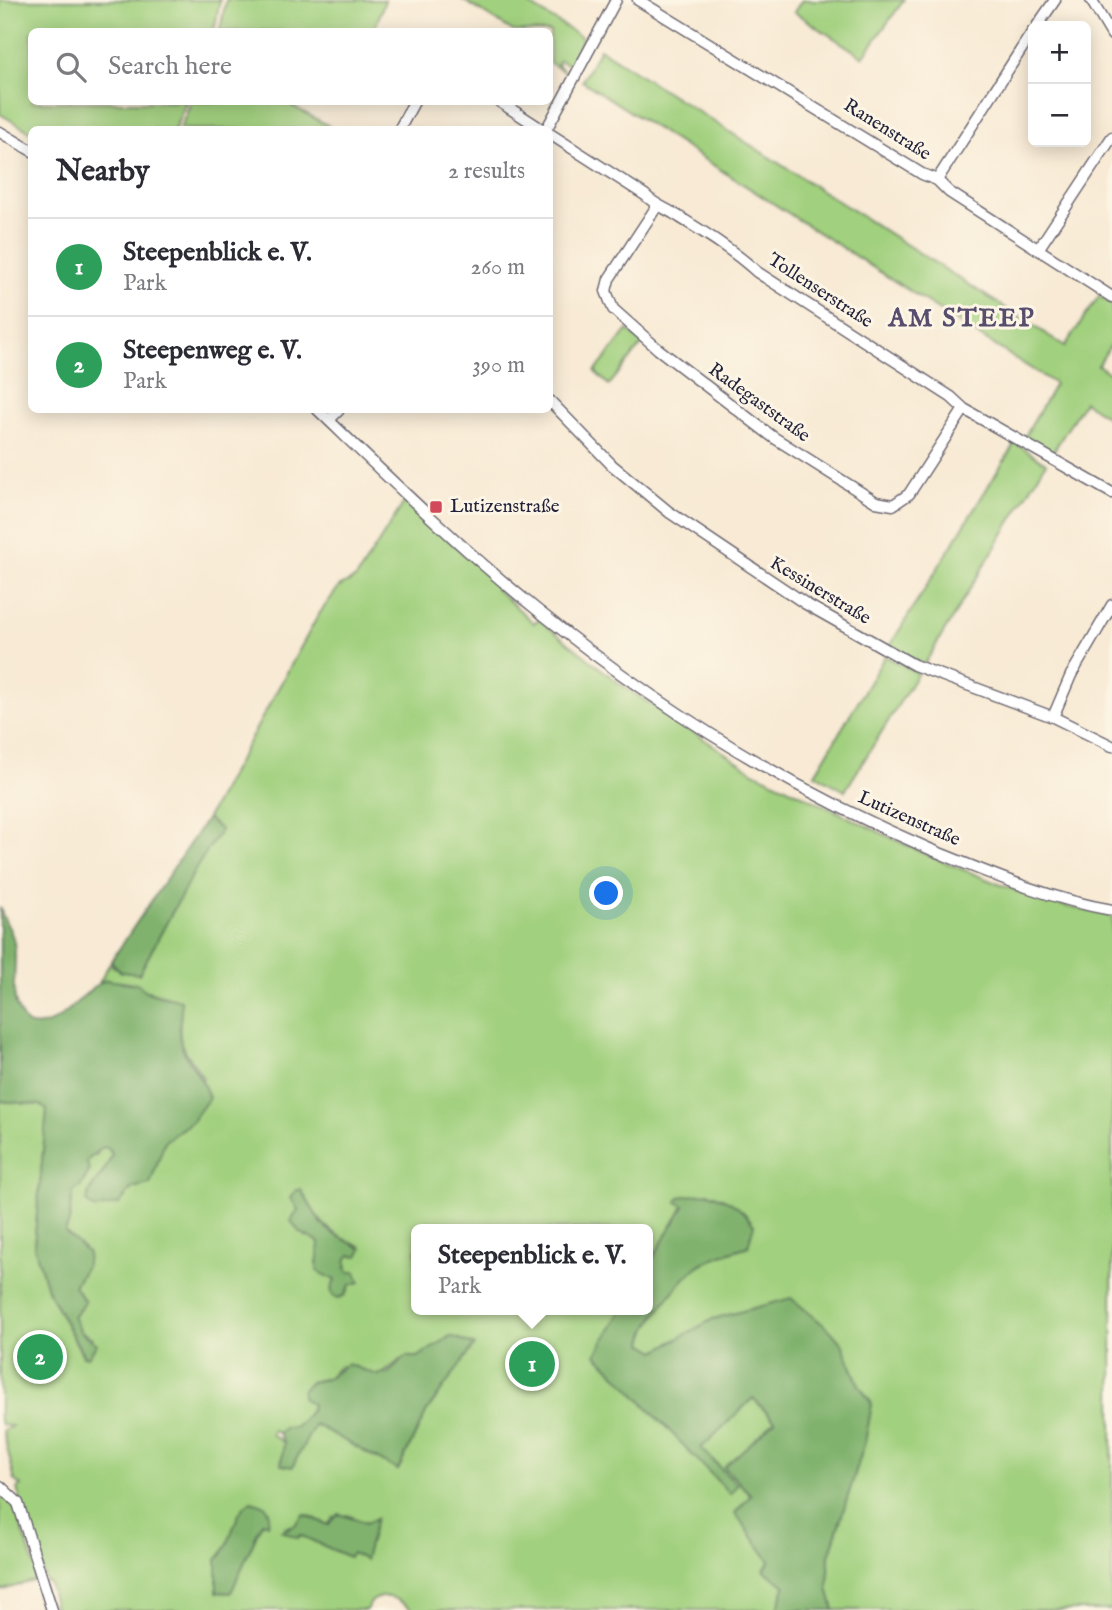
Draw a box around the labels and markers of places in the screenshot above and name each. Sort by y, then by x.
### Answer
place label: Lutizenstraße [450,495,560,519]
marker: Lutizenstraße [428,499,444,515]
pin: 2 [17,1331,63,1383]
pin: 1 [509,1338,555,1390]

